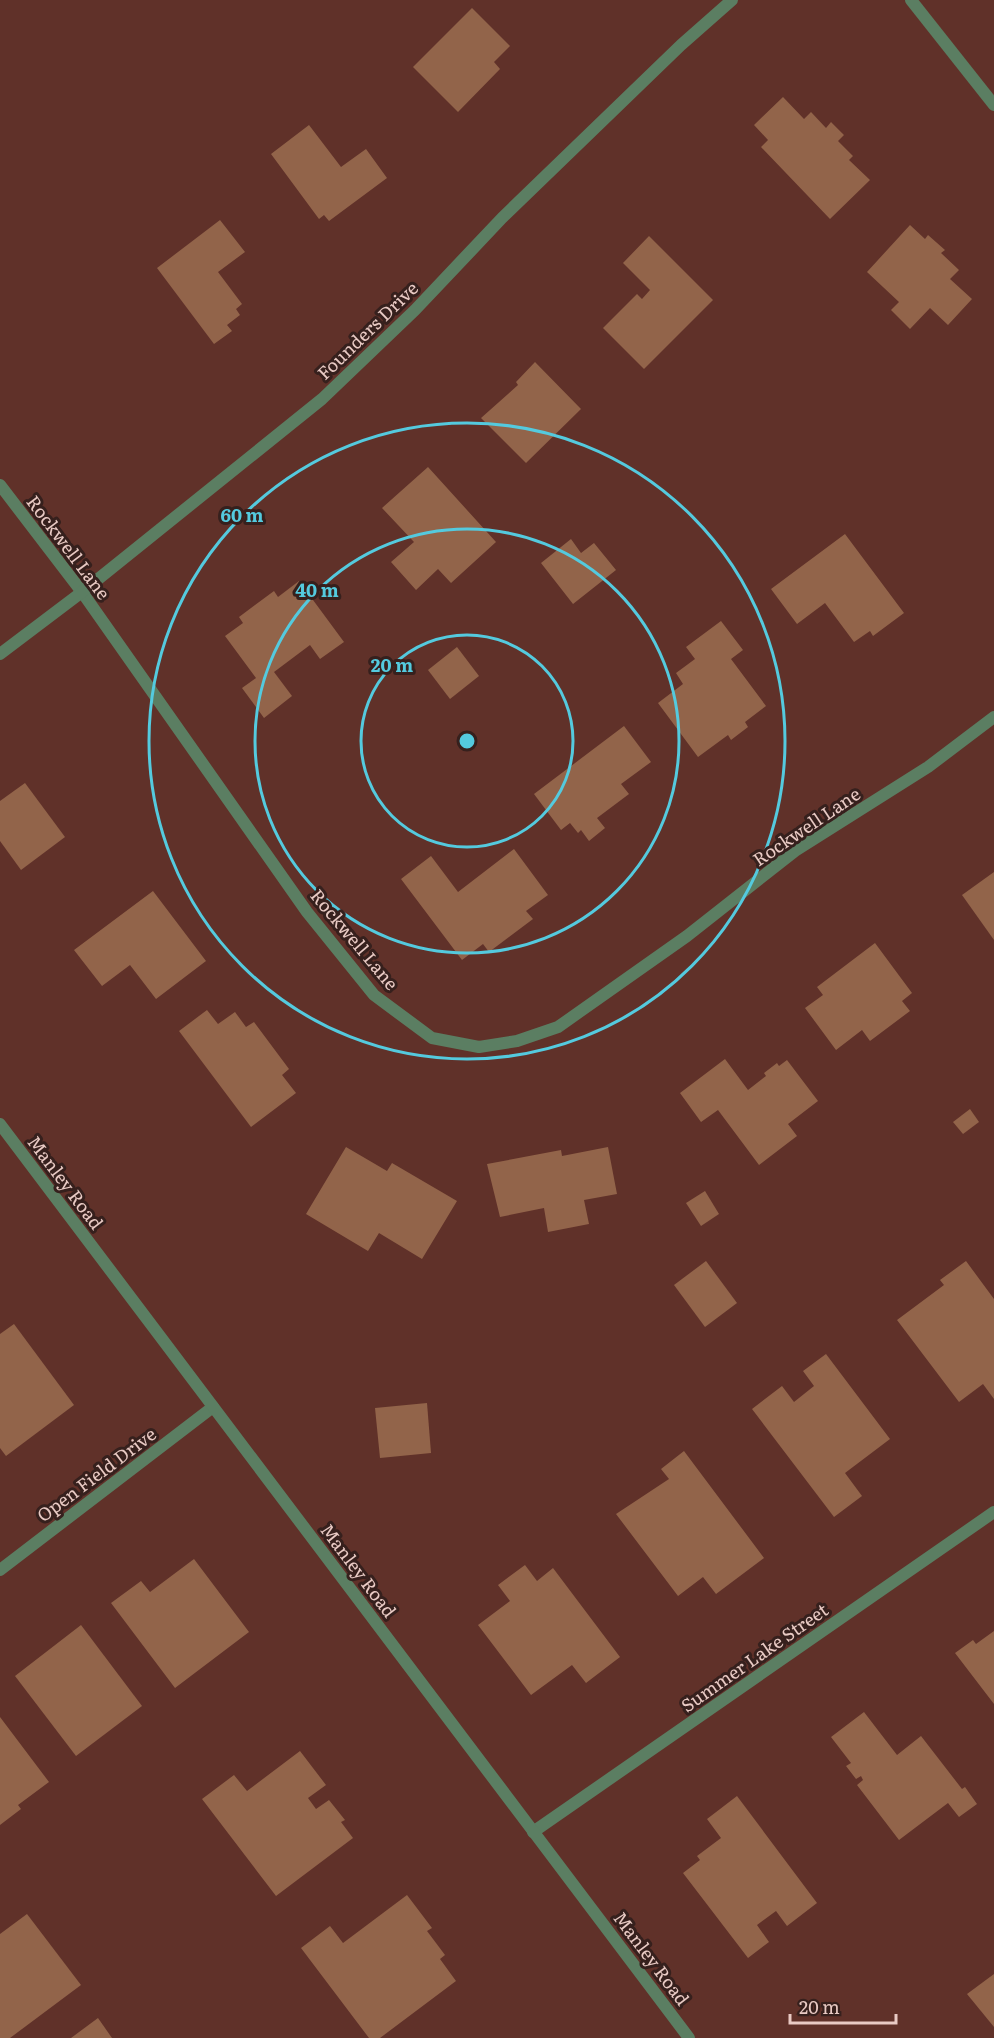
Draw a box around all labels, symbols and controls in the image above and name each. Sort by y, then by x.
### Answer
street label: Founders Drive [310,275,424,385]
street label: Rockwell Lane [21,489,117,605]
text: 60 m [220,501,264,528]
text: 40 m [295,576,339,603]
text: 20 m [371,651,413,678]
centre of rings [457,731,477,751]
street label: Rockwell Lane [747,780,865,872]
street label: Rockwell Lane [305,883,405,995]
street label: Manley Road [22,1129,110,1235]
street label: Open Field Drive [31,1420,161,1528]
street label: Manley Road [315,1517,403,1623]
street label: Summer Lake Street [675,1596,834,1718]
street label: Manley Road [608,1905,696,2011]
scale bar [790,1987,896,2025]
text: 20 m [799,1993,840,2020]

